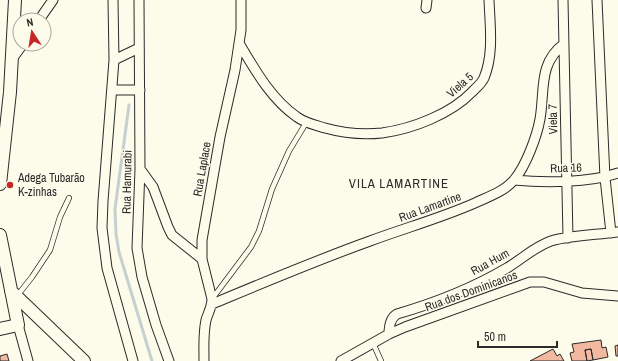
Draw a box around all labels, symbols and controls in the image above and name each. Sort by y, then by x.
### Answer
north arrow [12,12,52,52]
text: N [25,15,35,30]
street label: Viela 5 [443,69,477,101]
street label: Viela 7 [545,103,561,134]
street label: Rua Laplace [189,140,215,198]
street label: Rua Hamurabi [118,150,136,214]
street label: Rua 16 [550,159,582,177]
place label: Adega Tubarão K-zinhas [17,170,85,200]
district label: VILA LAMARTINE [349,175,449,192]
marker: Adega Tubarão K-zinhas [5,180,15,190]
street label: Rua Lamartine [397,188,463,226]
street label: Rua Hum [468,245,512,279]
street label: Rua dos Dominicanos [423,267,520,315]
scale bar [478,323,557,349]
text: 50 m [484,329,506,345]

